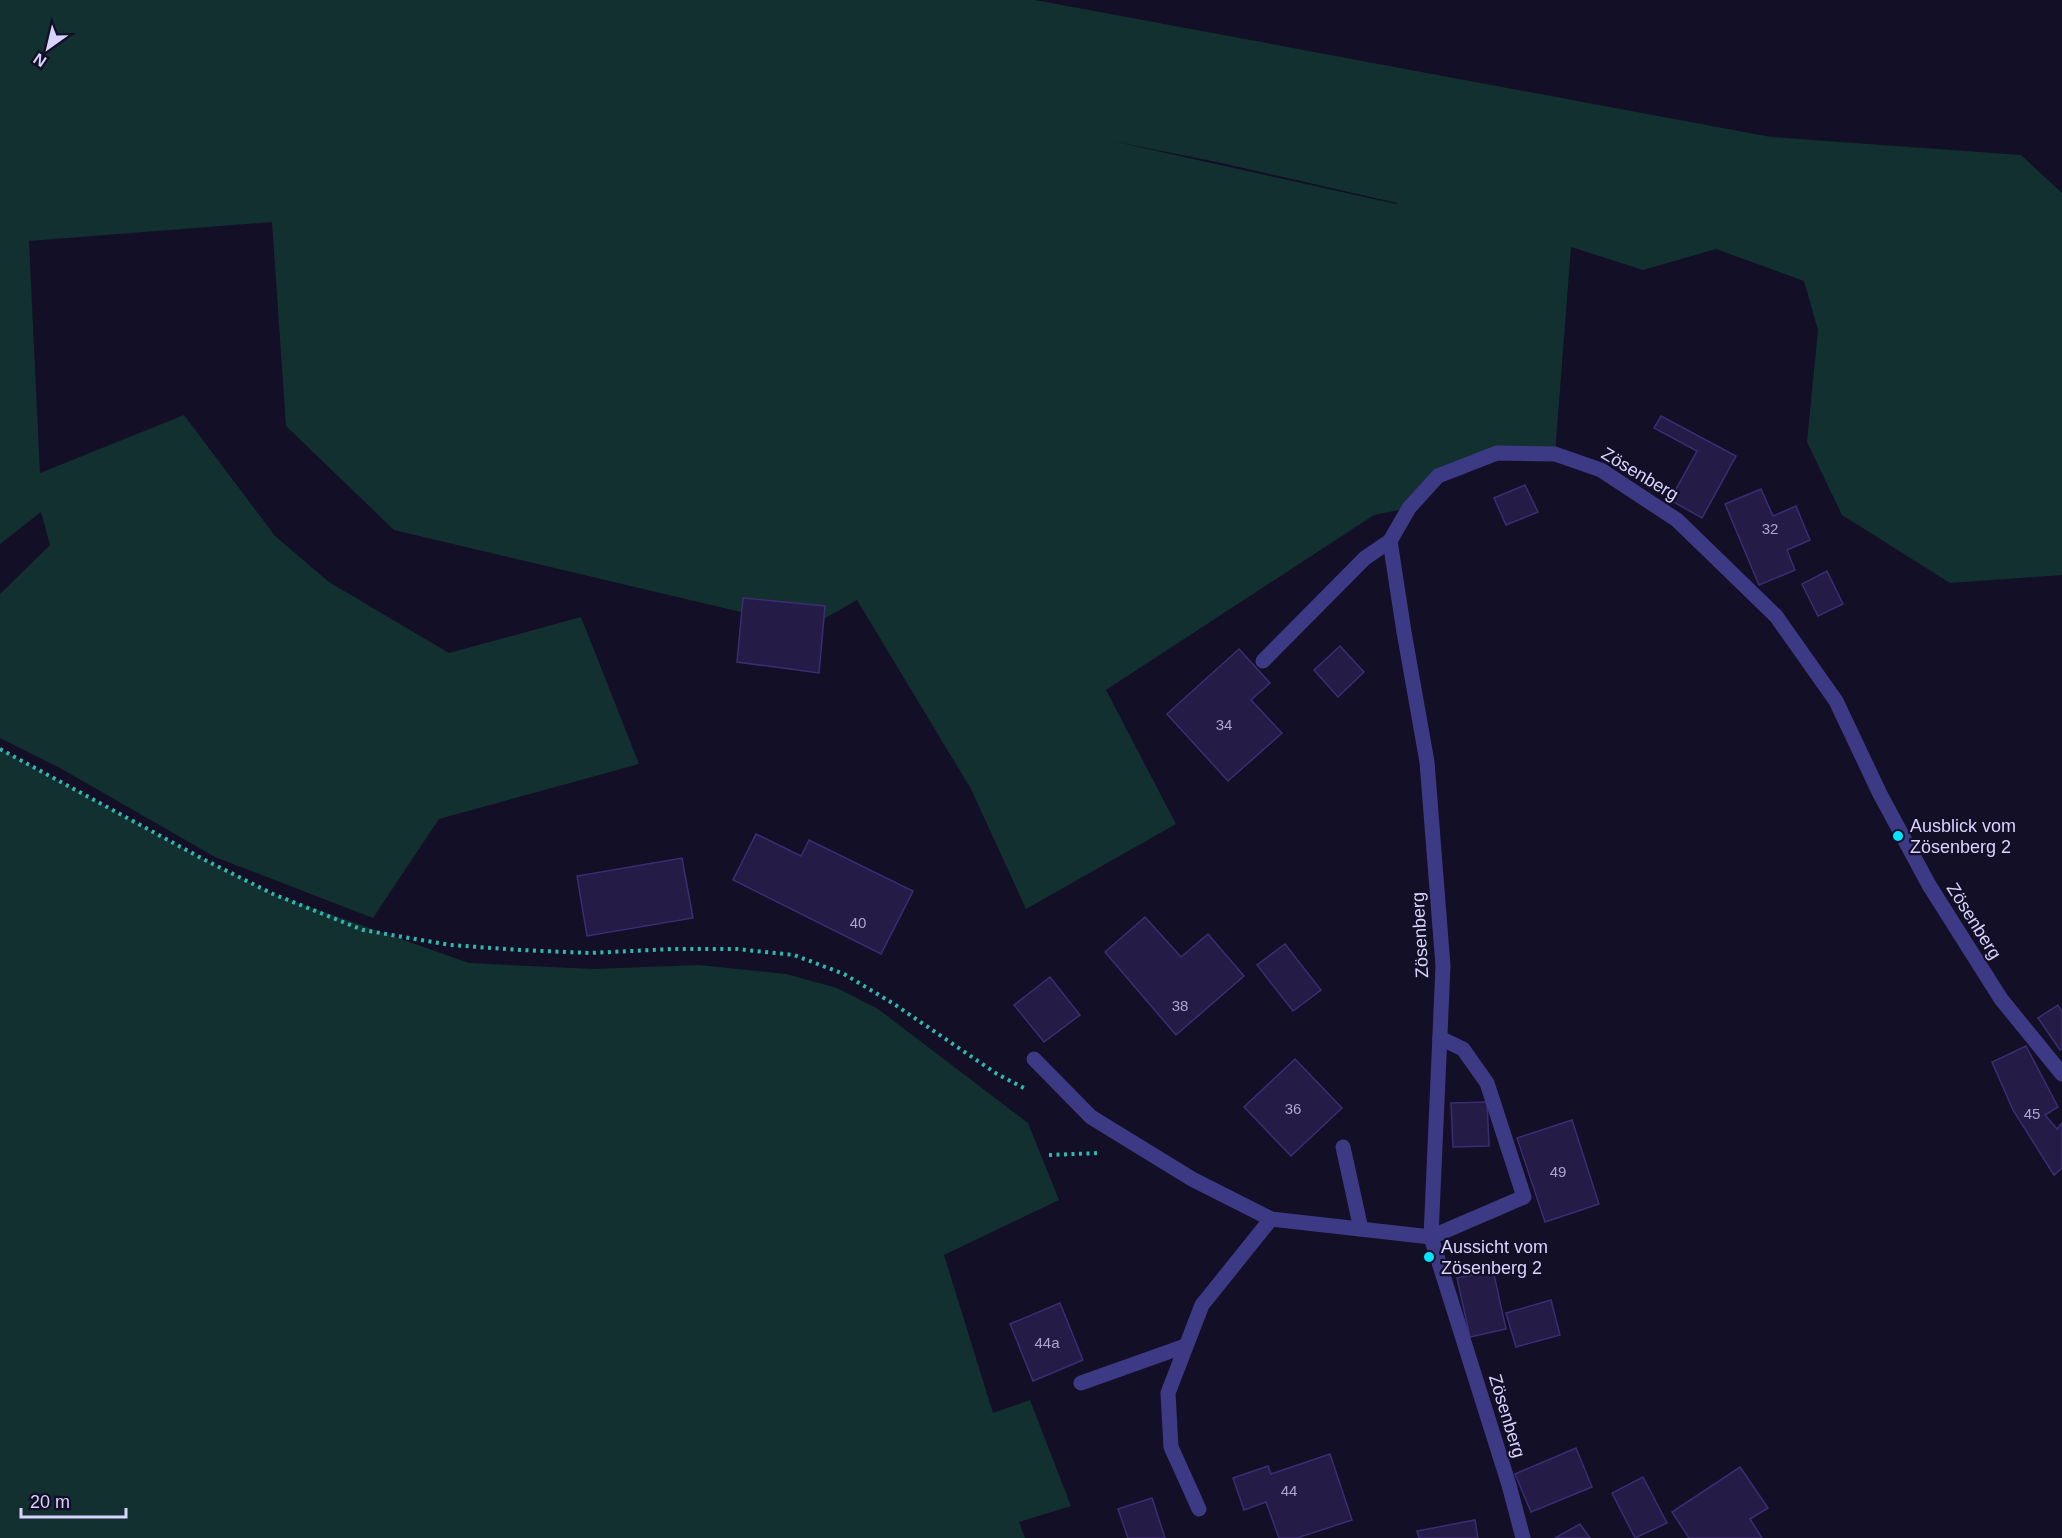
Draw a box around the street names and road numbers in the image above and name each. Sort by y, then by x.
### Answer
street label: Zösenberg [1598,443,1682,505]
street label: Zösenberg [1943,879,2005,963]
street label: Zösenberg [1408,892,1432,978]
street label: Zösenberg [1485,1372,1529,1460]

